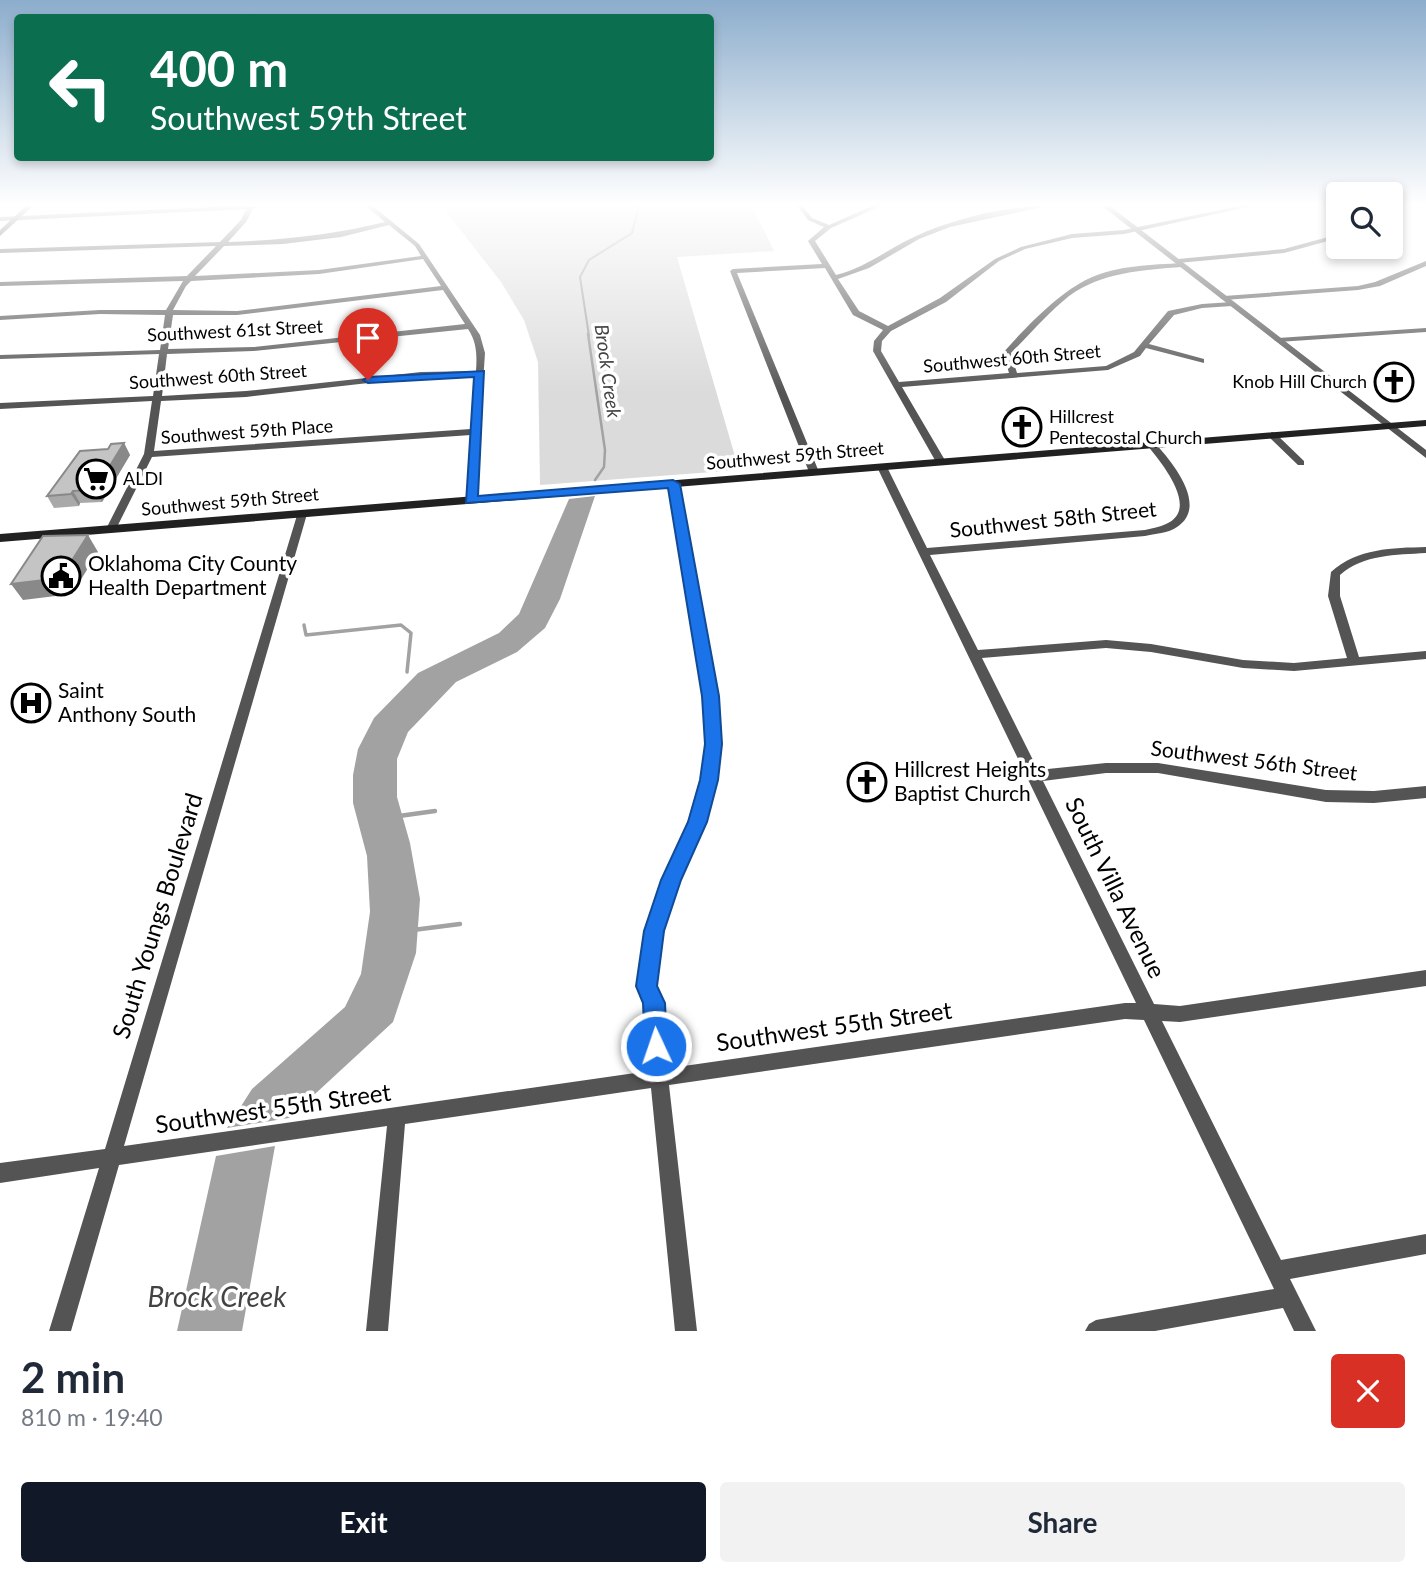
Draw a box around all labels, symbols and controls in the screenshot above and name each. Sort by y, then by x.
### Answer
text: 400 m [150,39,288,97]
icon: left [35,42,126,133]
text: Southwest 59th Street [150,98,467,137]
map controls [1326,182,1403,259]
button: search [1326,182,1403,259]
pin [338,308,398,380]
street label: Southwest 61st Street [147,314,324,346]
icon: arrive [349,319,387,357]
water label: Brock Creek [591,323,627,420]
street label: Southwest 60th Street [922,339,1102,377]
street label: Southwest 60th Street [128,359,308,393]
church icon: Knob Hill Church [1373,361,1415,403]
place label: Knob Hill Church [1232,370,1367,392]
place label: Hillcrest Pentecostal Church [1049,405,1202,448]
church icon: Hillcrest Pentecostal Church [1001,406,1043,448]
street label: Southwest 59th Place [160,414,334,448]
street label: Southwest 59th Street [705,436,885,474]
supermarket icon: ALDI [75,458,117,500]
place label: ALDI [123,467,163,489]
street label: Southwest 59th Street [140,482,320,520]
street label: Southwest 58th Street [948,495,1158,542]
place label: Oklahoma City County Health Department [88,550,297,599]
public building icon: Oklahoma City County Health Department [40,555,82,597]
place label: Saint Anthony South [58,677,196,726]
hospital icon: Saint Anthony South [10,682,52,724]
street label: Southwest 56th Street [1150,734,1359,785]
place label: Hillcrest Heights Baptist Church [894,756,1046,805]
church icon: Hillcrest Heights Baptist Church [846,761,888,803]
street label: South Youngs Boulevard [105,789,208,1042]
street label: South Villa Avenue [1060,792,1173,982]
street label: Southwest 55th Street [714,995,954,1056]
position arrow [619,1009,693,1083]
street label: Southwest 55th Street [153,1077,393,1138]
water label: Brock Creek [147,1279,287,1313]
text: 2 min [21,1352,125,1402]
button: close [1331,1354,1405,1428]
text: 810 m · 19:40 [21,1403,163,1431]
button: Exit [21,1482,706,1562]
button: Share [720,1482,1405,1562]

